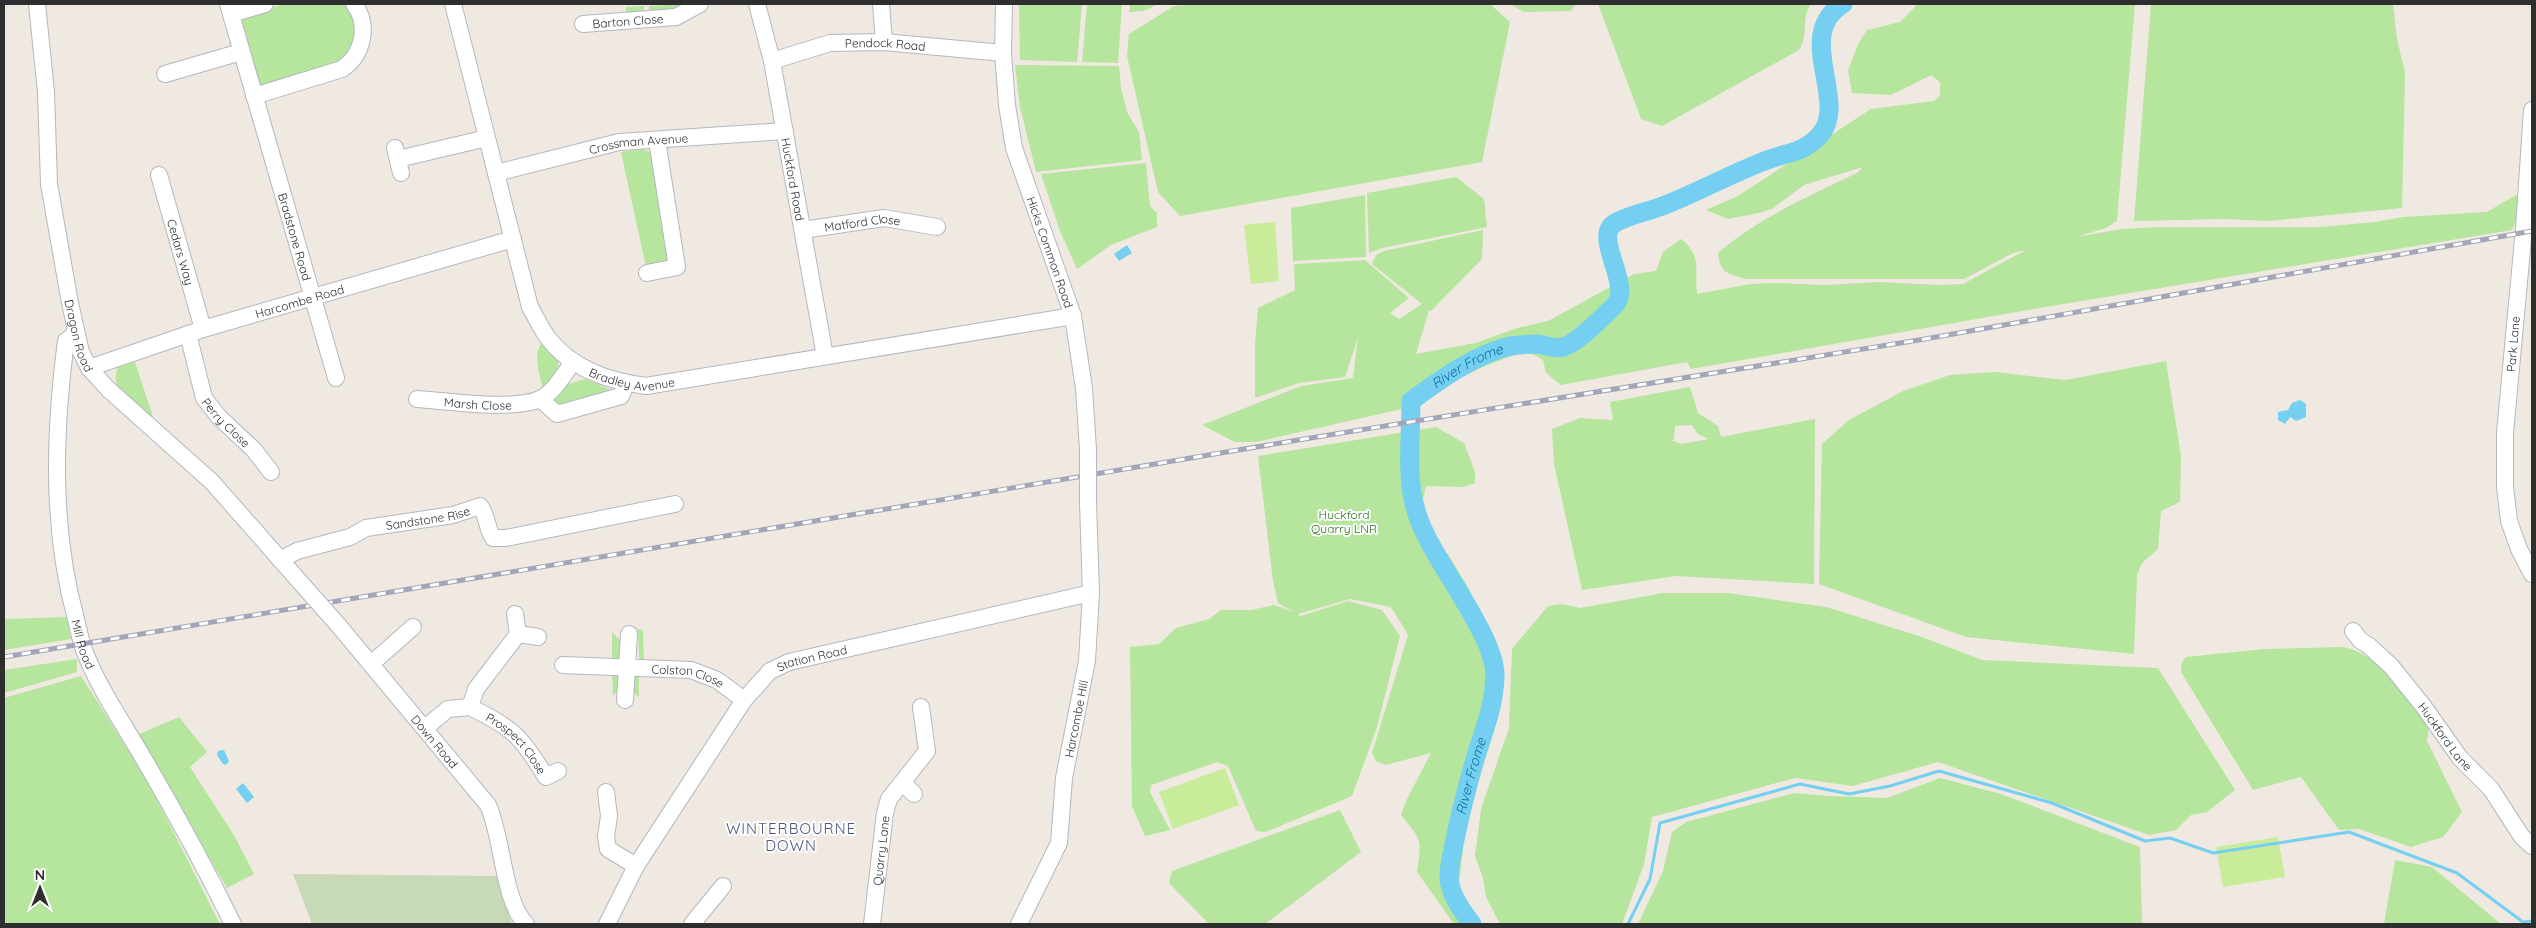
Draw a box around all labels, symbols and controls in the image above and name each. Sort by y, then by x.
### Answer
street label: Barton Close [592,10,664,31]
street label: Pendock Road [845,34,926,53]
street label: Crossman Avenue [587,130,689,157]
street label: Huckford Road [778,137,808,222]
street label: Bradstone Road [275,191,315,282]
street label: Hicks Common Road [1024,194,1077,310]
street label: Matford Close [823,210,902,234]
street label: Cedars Way [164,217,198,287]
street label: Harcombe Road [253,281,346,321]
street label: Dragon Road [62,298,97,374]
street label: Park Lane [2503,315,2523,373]
water label: River Frome [1428,339,1506,393]
street label: Bradley Avenue [587,364,676,394]
street label: Perry Close [199,394,254,450]
street label: Marsh Close [443,394,512,412]
street label: Sandstone Rise [385,502,472,532]
park label: Huckford Quarry LNR [1311,507,1377,536]
street label: Mill Road [69,618,99,671]
street label: Station Road [774,642,848,674]
street label: Colston Close [651,661,728,691]
street label: Harcombe Hill [1061,679,1091,759]
street label: Huckford Lane [2415,699,2476,774]
street label: Prospect Close [483,709,550,777]
street label: Down Road [408,711,462,771]
water label: River Frome [1452,735,1490,817]
street label: Quarry Lane [869,815,892,886]
district label: WINTERBOURNE DOWN [726,819,856,855]
north arrow [15,863,65,913]
text: N [35,866,45,884]

